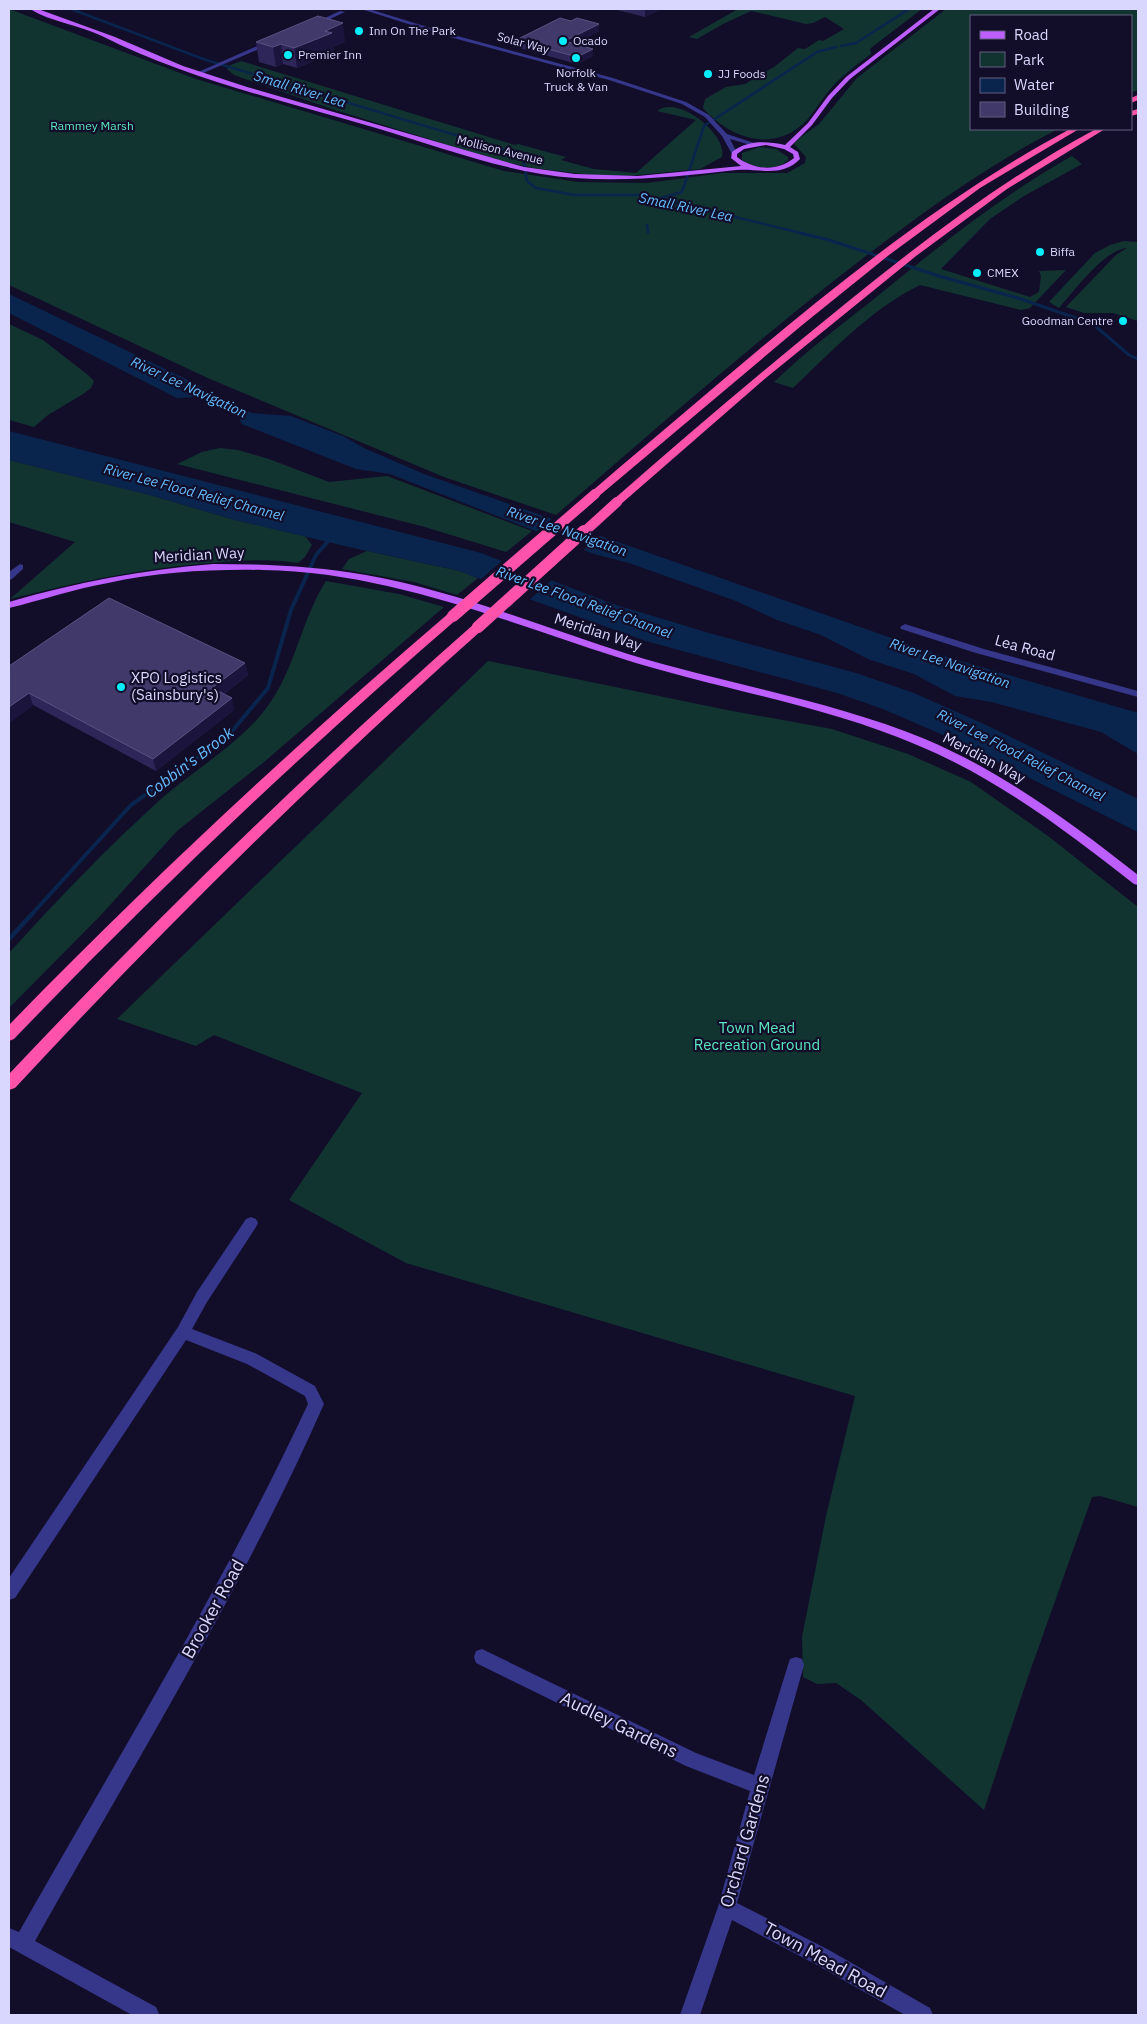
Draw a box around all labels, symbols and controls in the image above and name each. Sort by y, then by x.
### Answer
legend [970,15,1132,130]
place label: Inn On The Park [369,23,456,38]
marker: Inn On The Park [353,25,365,37]
text: Road [1014,25,1049,44]
street label: Solar Way [495,28,551,57]
place label: Ocado [573,33,608,48]
marker: Ocado [557,35,569,47]
place label: Premier Inn [298,47,362,62]
marker: Premier Inn [282,49,294,61]
text: Park [1014,50,1044,69]
marker: Norfolk Truck & Van [570,52,582,64]
place label: Norfolk Truck & Van [544,65,608,94]
water label: Small River Lea [252,66,348,112]
place label: JJ Foods [718,66,766,81]
marker: JJ Foods [702,68,714,80]
text: Water [1014,75,1055,94]
text: Building [1014,100,1069,119]
park label: Rammey Marsh [50,118,134,133]
street label: Mollison Avenue [456,132,545,168]
water label: Small River Lea [638,188,734,226]
place label: Biffa [1050,244,1076,259]
marker: Biffa [1034,246,1046,258]
place label: CMEX [987,265,1019,280]
marker: CMEX [971,267,983,279]
place label: Goodman Centre [1022,313,1113,328]
marker: Goodman Centre [1117,315,1129,327]
water label: River Lee Navigation [128,352,250,422]
water label: River Lee Flood Relief Channel [102,459,286,525]
water label: River Lee Navigation [505,502,630,560]
street label: Meridian Way [153,543,245,566]
water label: River Lee Flood Relief Channel [494,562,675,642]
street label: Meridian Way [552,608,645,655]
street label: Lea Road [993,630,1057,665]
water label: River Lee Navigation [888,634,1013,692]
place label: XPO Logistics (Sainsbury's) [131,668,222,704]
marker: XPO Logistics (Sainsbury's) [115,681,127,693]
water label: River Lee Flood Relief Channel [934,705,1108,805]
water label: Cobbin's Brook [141,722,238,802]
street label: Meridian Way [940,728,1029,788]
park label: Town Mead Recreation Ground [694,1018,820,1054]
street label: Brooker Road [176,1555,249,1662]
street label: Audley Gardens [557,1686,682,1763]
street label: Orchard Gardens [715,1772,774,1910]
street label: Town Mead Road [759,1916,891,2003]

